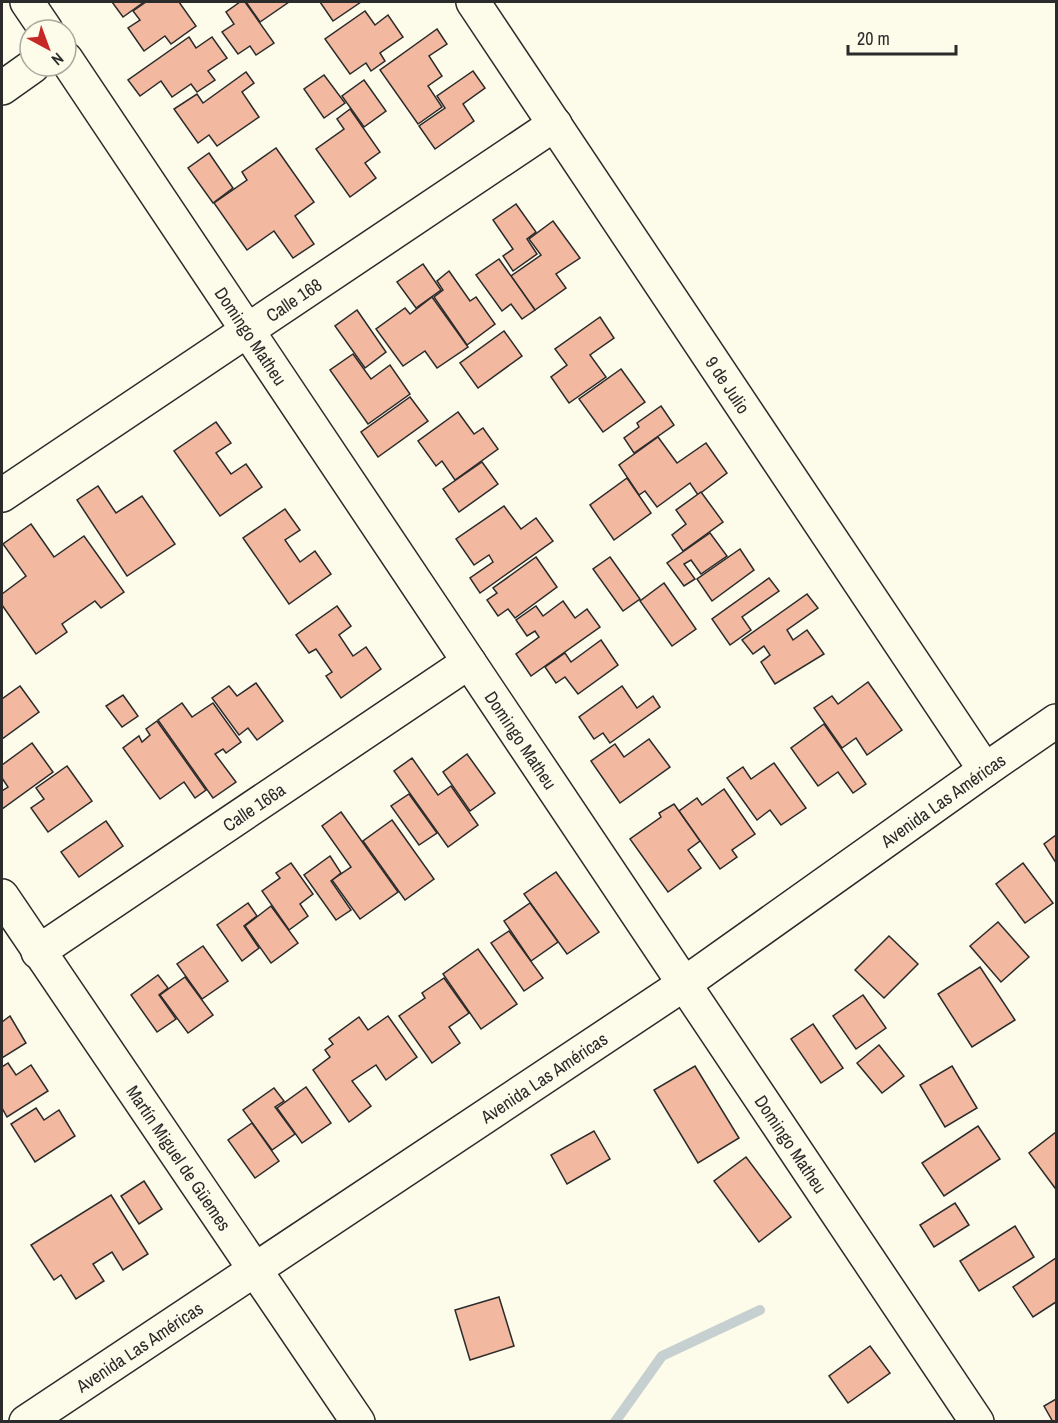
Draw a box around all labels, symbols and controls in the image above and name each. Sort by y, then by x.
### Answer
north arrow [18,18,78,78]
scale bar [848,18,956,56]
text: 20 m [857,26,890,51]
text: N [47,48,69,71]
street label: Calle 168 [261,272,326,327]
street label: Domingo Matheu [209,282,293,390]
street label: 9 de Julio [700,351,756,418]
street label: Domingo Matheu [479,686,563,794]
street label: Avenida Las Américas [875,747,1010,854]
street label: Calle 166a [217,777,290,837]
street label: Avenida Las Américas [475,1026,612,1129]
street label: Martín Miguel de Güemes [121,1080,237,1235]
street label: Domingo Matheu [749,1090,833,1198]
street label: Avenida Las Américas [70,1295,208,1399]

